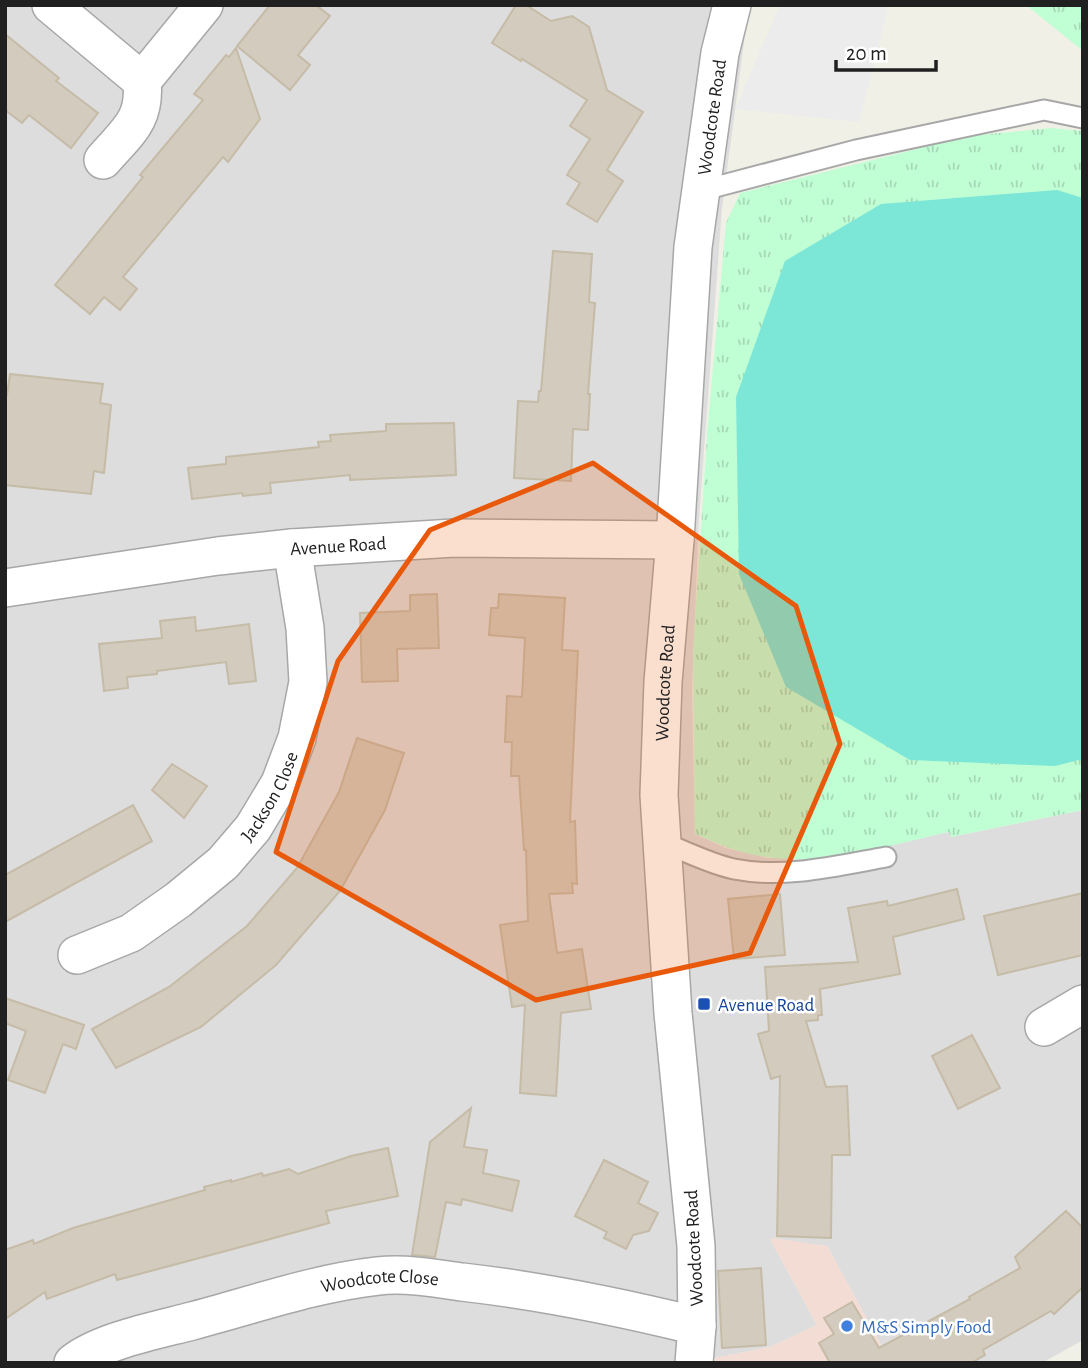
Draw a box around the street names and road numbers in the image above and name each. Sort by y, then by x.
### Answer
street label: Woodcote Road [695,58,730,176]
street label: Avenue Road [289,534,387,559]
street label: Woodcote Road [653,624,679,742]
street label: Jackson Close [238,749,302,846]
street label: Woodcote Road [682,1189,707,1307]
street label: Woodcote Close [319,1267,440,1297]

